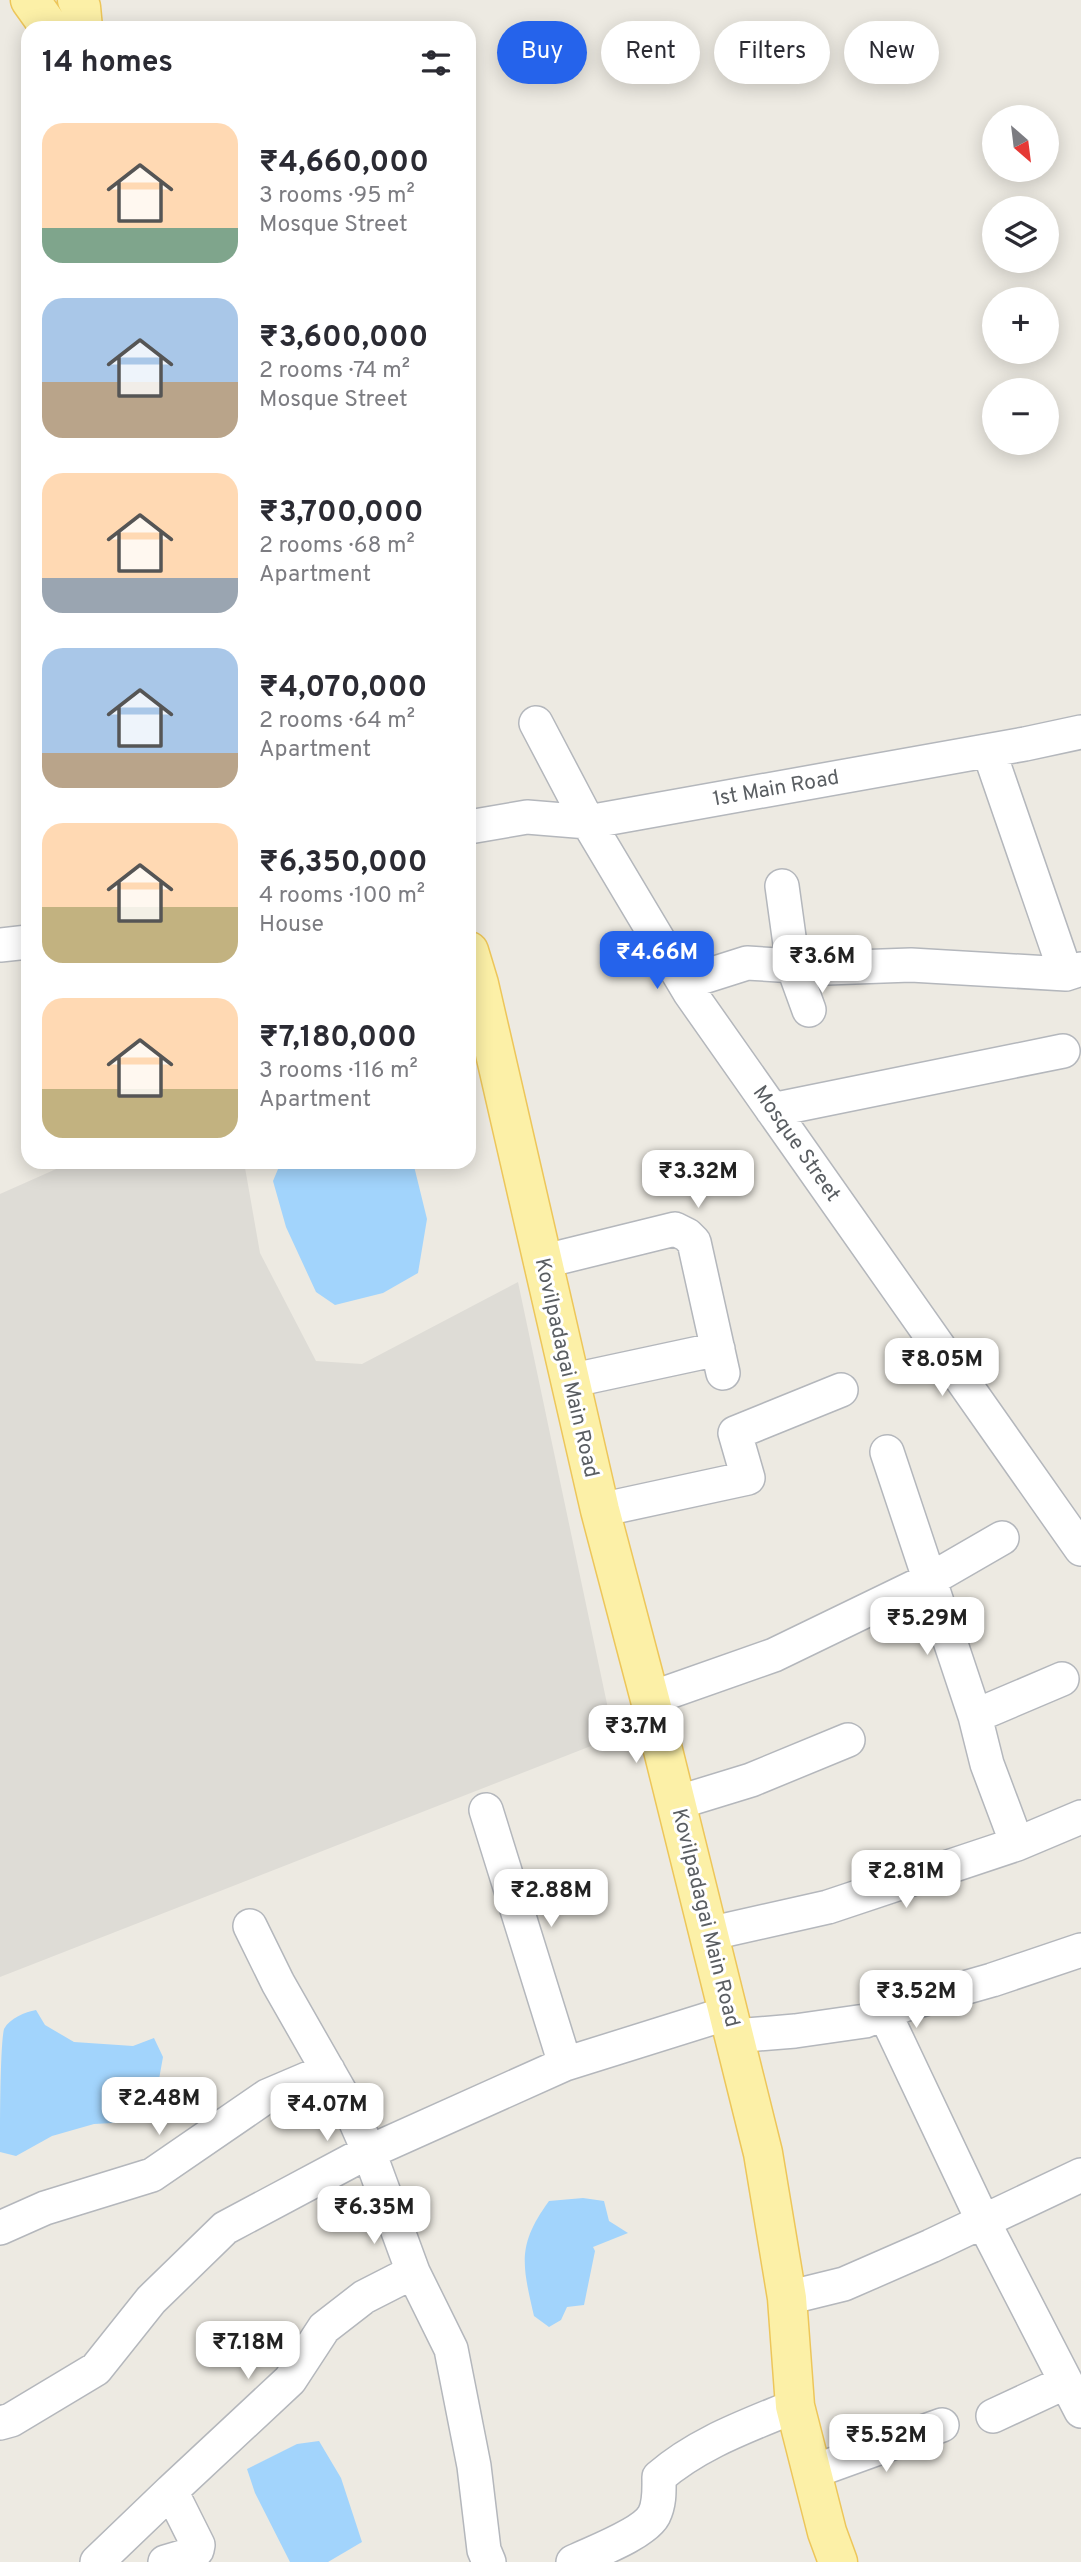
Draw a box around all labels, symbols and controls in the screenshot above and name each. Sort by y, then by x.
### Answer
chip: Buy [497,21,587,84]
chip: Rent [601,21,700,84]
chip: Filters [714,21,830,84]
chip: New [844,21,939,84]
icon: filters [417,44,455,82]
text: 14 homes [42,45,173,82]
north arrow [982,105,1059,182]
map controls [982,105,1059,455]
text: ₹4,660,000 [259,145,429,182]
icon: home [98,151,182,235]
text: 3 rooms · 95 m² [259,182,415,211]
button: layers [982,196,1059,273]
text: Mosque Street [259,211,408,240]
button: + [982,287,1059,364]
text: ₹3,600,000 [259,320,428,357]
icon: home [98,326,182,410]
text: 2 rooms · 74 m² [259,357,410,386]
button: − [982,378,1059,455]
text: Mosque Street [259,386,408,415]
text: ₹3,700,000 [259,495,424,532]
icon: home [98,501,182,585]
text: 2 rooms · 68 m² [259,532,415,561]
text: Apartment [259,561,371,590]
text: ₹4,070,000 [259,670,427,707]
icon: home [98,676,182,760]
text: 2 rooms · 64 m² [259,707,415,736]
text: Apartment [259,736,371,765]
street label: 1st Main Road [711,765,841,813]
text: ₹6,350,000 [259,845,427,882]
icon: home [98,851,182,935]
text: 4 rooms · 100 m² [259,882,425,911]
text: House [259,911,324,940]
pin: ₹4.66M [600,932,714,991]
pin: ₹3.6M [773,936,871,995]
text: ₹4.66M [616,939,698,968]
text: ₹3.6M [789,943,855,972]
text: ₹7,180,000 [259,1020,417,1057]
icon: home [98,1026,182,1110]
text: 3 rooms · 116 m² [259,1057,418,1086]
street label: Mosque Street [746,1081,846,1207]
text: Apartment [259,1086,371,1115]
pin: ₹3.32M [641,1150,755,1210]
text: ₹3.32M [658,1158,738,1187]
street label: Kovilpadagai Main Road [528,1256,604,1480]
pin: ₹8.05M [885,1338,999,1398]
text: ₹8.05M [901,1346,983,1375]
pin: ₹5.29M [870,1598,984,1657]
text: ₹5.29M [886,1605,968,1634]
pin: ₹3.7M [587,1706,685,1765]
text: ₹3.7M [605,1713,667,1742]
street label: Kovilpadagai Main Road [665,1806,745,2030]
pin: ₹2.81M [849,1850,963,1910]
text: ₹2.81M [868,1858,944,1887]
pin: ₹2.88M [494,1870,608,1929]
text: ₹2.88M [510,1877,592,1906]
pin: ₹3.52M [859,1970,973,2030]
text: ₹3.52M [876,1978,956,2007]
pin: ₹2.48M [102,2078,216,2137]
pin: ₹4.07M [270,2084,384,2143]
text: ₹2.48M [118,2085,200,2114]
text: ₹4.07M [286,2091,368,2120]
pin: ₹6.35M [317,2186,431,2246]
text: ₹6.35M [333,2194,415,2223]
pin: ₹7.18M [191,2322,305,2381]
text: ₹7.18M [212,2329,284,2358]
pin: ₹5.52M [829,2414,943,2474]
text: ₹5.52M [845,2422,927,2451]

